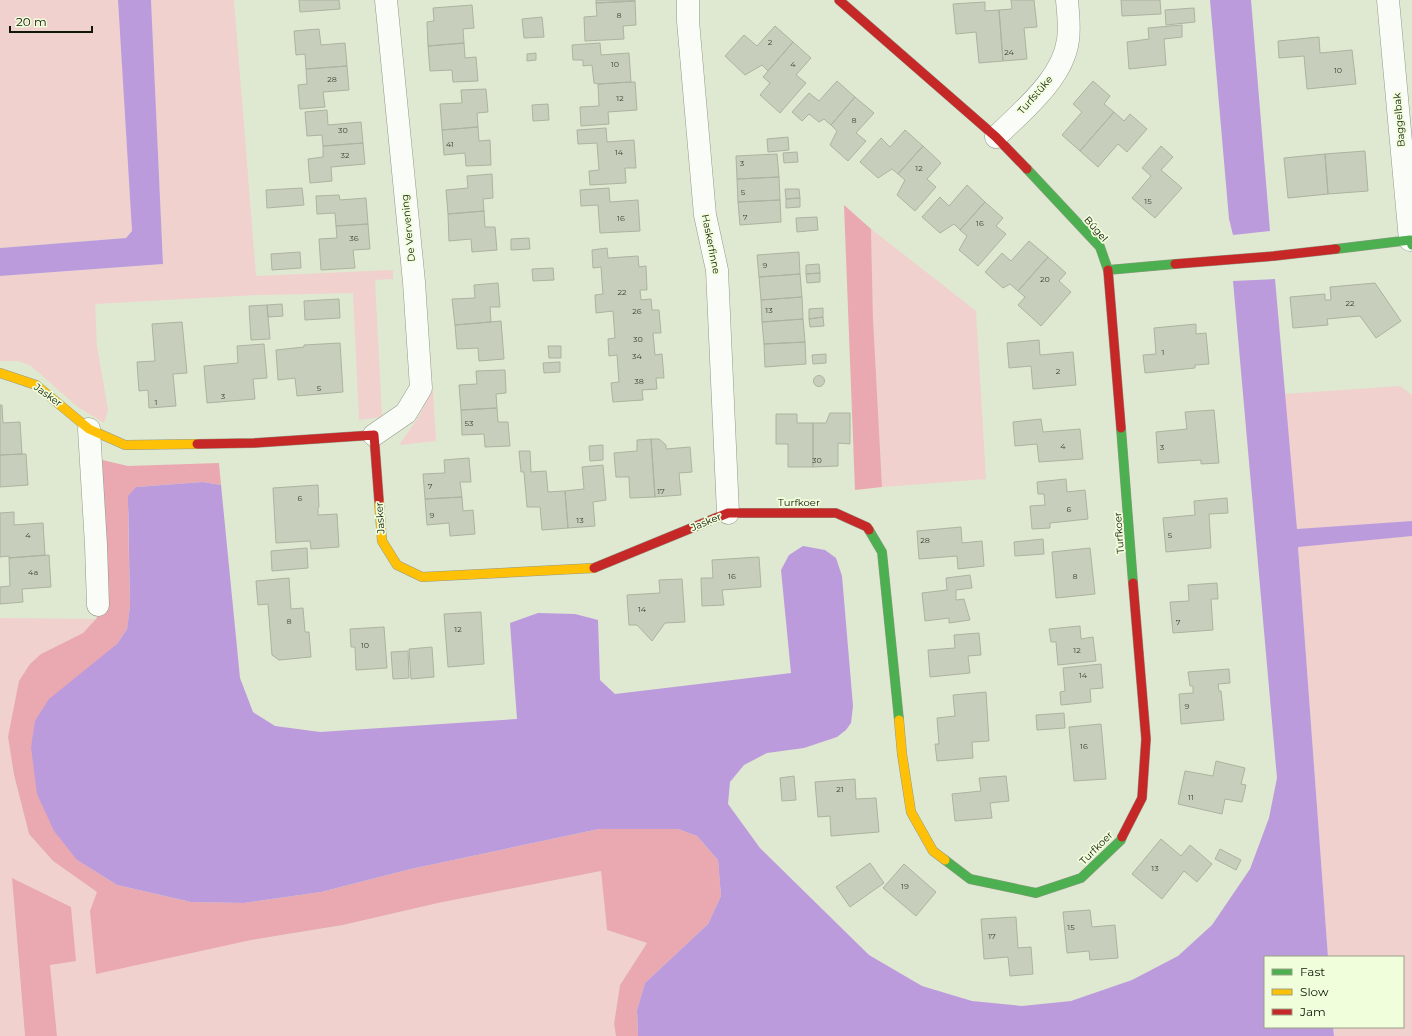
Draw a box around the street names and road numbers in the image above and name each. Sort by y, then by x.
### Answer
street label: Turfstûke [1015,73,1055,117]
street label: Baggelbak [1390,92,1408,148]
street label: De Vervening [398,194,418,262]
street label: Haskerfinne [699,213,723,275]
street label: Bûgel [1081,213,1111,245]
street label: Jasker [31,380,65,410]
street label: Turfkoer [778,496,820,509]
street label: Jasker [372,502,388,535]
street label: Jasker [688,510,723,534]
street label: Turfkoer [1111,512,1127,554]
street label: Turfkoer [1077,829,1115,867]

